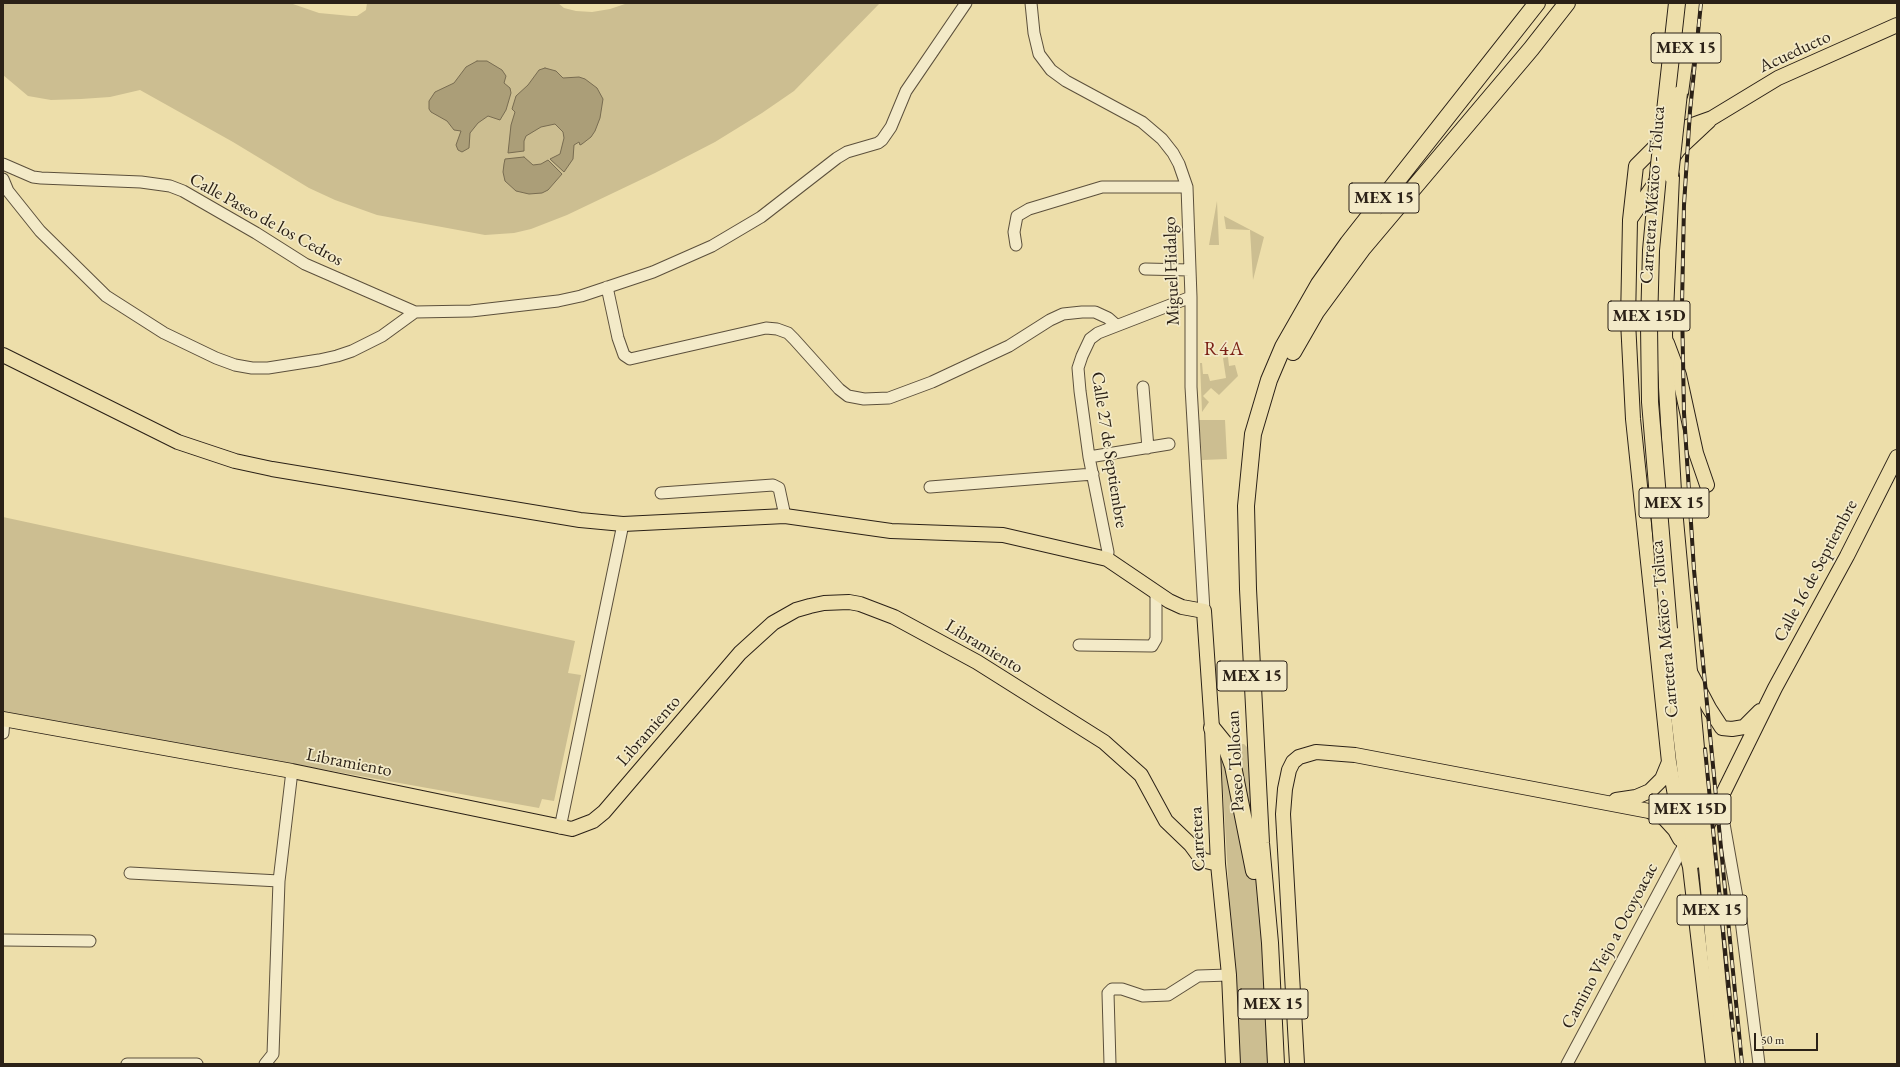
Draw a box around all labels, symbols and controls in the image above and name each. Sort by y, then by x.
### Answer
street label: Acueducto [1756,26,1834,78]
road number: MEX 15 [1651,33,1721,63]
street label: Carretera México - Toluca [1636,105,1670,285]
street label: Calle Paseo de los Cedros [185,169,347,271]
road number: MEX 15 [1349,183,1419,213]
street label: Miguel Hidalgo [1159,216,1185,326]
road number: MEX 15D [1608,301,1690,331]
district label: R4A [1204,338,1244,362]
street label: Calle 27 de Septiembre [1086,370,1132,530]
road number: MEX 15 [1639,488,1709,518]
street label: Calle 16 de Septiembre [1769,496,1863,646]
street label: Carretera México - Toluca [1646,539,1684,719]
street label: Libramiento [941,615,1027,679]
road number: MEX 15 [1217,661,1287,691]
street label: Libramiento [612,691,686,771]
street label: Paseo Tollocan [1223,710,1249,812]
street label: Libramiento [304,744,394,782]
road number: MEX 15D [1649,794,1731,824]
street label: Carretera [1186,806,1210,872]
street label: Camino Viejo a Ocoyoacac [1557,859,1663,1033]
road number: MEX 15 [1677,895,1747,925]
road number: MEX 15 [1238,989,1308,1019]
scale bar [1756,1025,1820,1051]
text: 50 m [1761,1032,1784,1048]

